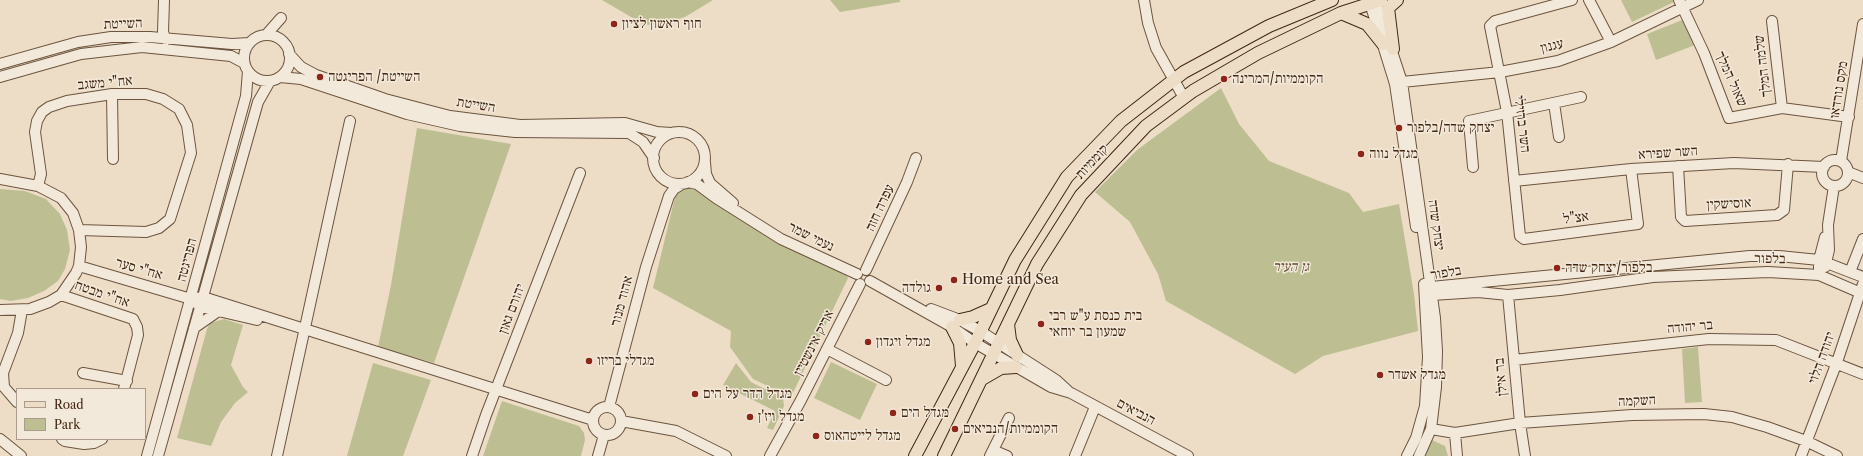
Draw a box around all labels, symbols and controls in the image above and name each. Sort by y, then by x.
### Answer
street label: השייטת [103,15,143,33]
place label: חוף ראשון לציון [622,16,702,32]
marker: חוף ראשון לציון [609,19,619,29]
street label: שלמה המלך [1751,34,1775,98]
street label: עגנון [1539,35,1565,57]
street label: שאול המלך [1711,49,1751,109]
street label: מקס נורדאו [1826,60,1852,120]
place label: השייטת/ הפריגטה [328,69,420,85]
place label: הקוממיות/המרינה [1232,71,1323,87]
street label: אח"י משגב [77,72,133,94]
marker: השייטת/ הפריגטה [315,72,325,82]
marker: הקוממיות/המרינה [1219,74,1229,84]
street label: השייטת [455,94,497,116]
street label: השר ברזילי [1510,94,1534,154]
place label: יצחק שדה/בלפור [1407,120,1494,136]
marker: יצחק שדה/בלפור [1394,123,1404,133]
street label: קוממיות [1072,141,1112,183]
street label: השר שפירא [1638,143,1698,163]
place label: מגדל נווה [1369,146,1418,162]
marker: מגדל נווה [1356,149,1366,159]
street label: עפרה חזה [862,182,898,234]
street label: אוסישקין [1706,194,1752,214]
street label: יצחק שדה [1424,198,1448,252]
street label: אצ"ל [1562,208,1590,228]
street label: נעמי שמר [785,219,837,255]
street label: הפריגטה [173,236,201,284]
street label: בלפור [1754,250,1786,268]
street label: אח"י סער [114,254,164,284]
park label: גן העיר [1273,259,1309,275]
place label: בלפור/יצחק שדה [1565,260,1652,276]
street label: בלפור [1429,262,1463,284]
marker: בלפור/יצחק שדה [1552,263,1562,273]
place label: Home and Sea [962,272,1059,288]
street label: אהוד מנור [607,274,637,328]
marker: Home and Sea [949,275,959,285]
street label: אח"י מבטח [72,277,132,311]
place label: גולדה [902,280,931,296]
street label: יהורם גאון [495,282,529,336]
marker: גולדה [934,283,944,293]
street label: אריק אינשטיין [790,307,838,379]
place label: בית כנסת ע"ש רבי שמעון בר יוחאי [1049,308,1142,340]
street label: בר יהודה [1666,317,1714,337]
marker: בית כנסת ע"ש רבי שמעון בר יוחאי [1036,319,1046,329]
street label: יהודה הלוי [1805,330,1839,386]
place label: מגדל זיגדון [876,334,931,350]
marker: מגדל זיגדון [863,337,873,347]
place label: מגדלי בריזו [597,353,655,369]
marker: מגדלי בריזו [584,356,594,366]
street label: בר אילן [1491,357,1511,397]
place label: מגדל אשדר [1388,367,1446,383]
marker: מגדל אשדר [1375,370,1385,380]
place label: מגדל הדר על הים [703,386,792,402]
legend [16,388,146,440]
marker: מגדל הדר על הים [690,389,700,399]
street label: השקמה [1618,392,1656,410]
street label: הנביאים [1114,395,1158,429]
text: Road [54,397,84,412]
place label: מגדל הים [901,405,949,421]
marker: מגדל הים [888,408,898,418]
place label: מגדל ויז'ן [758,409,804,425]
marker: מגדל ויז'ן [745,412,755,422]
text: Park [54,417,80,432]
place label: הקוממיות/הנביאים [963,421,1058,437]
marker: הקוממיות/הנביאים [950,424,960,434]
place label: מגדל לייטהאוס [824,428,901,444]
marker: מגדל לייטהאוס [811,431,821,441]

